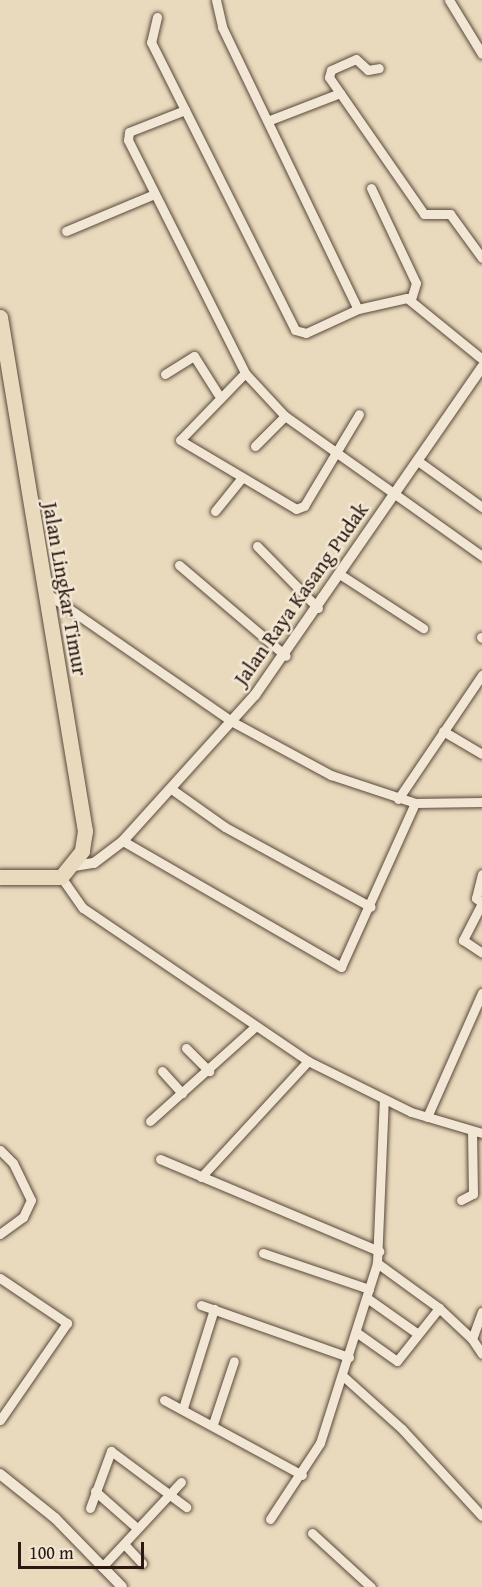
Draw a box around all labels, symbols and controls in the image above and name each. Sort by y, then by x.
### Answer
street label: Jalan Raya Kasang Pudak [228,498,374,690]
street label: Jalan Lingkar Timur [37,500,93,678]
scale bar [21,1530,147,1568]
text: 100 m [29,1539,74,1566]

